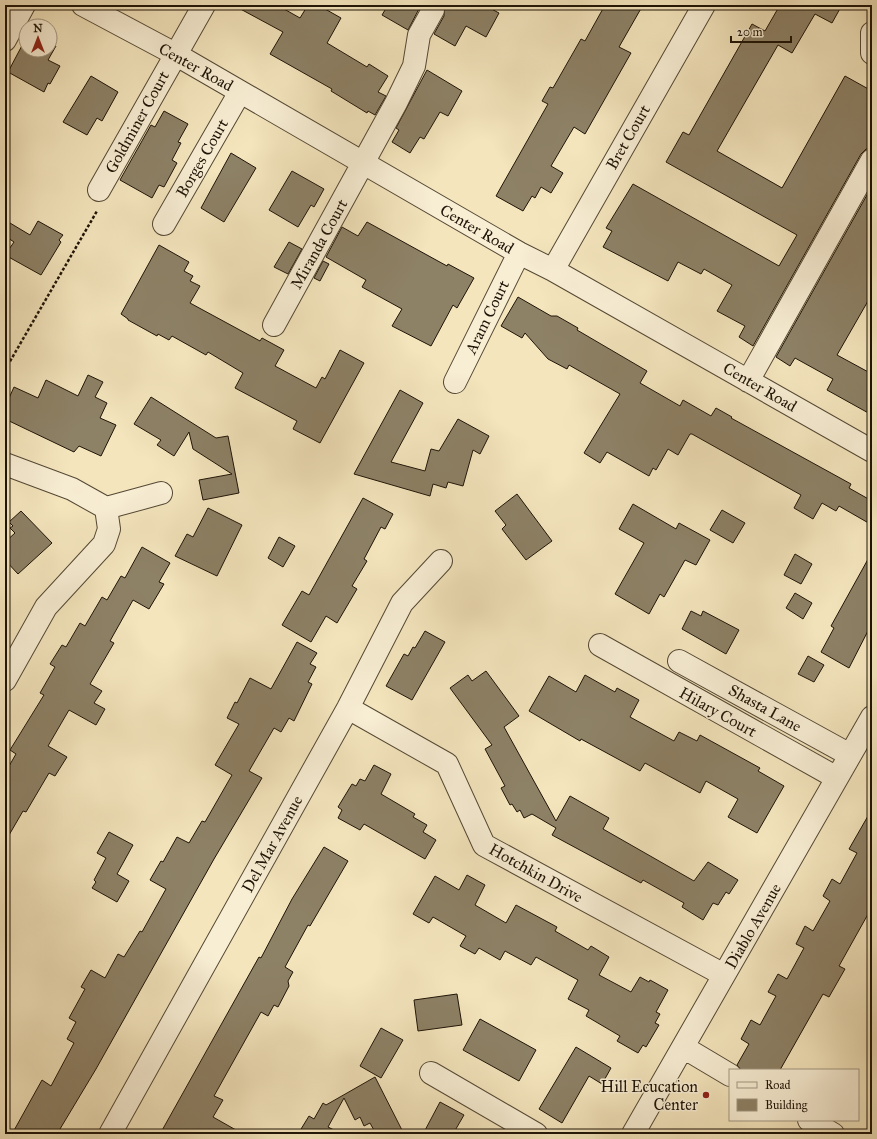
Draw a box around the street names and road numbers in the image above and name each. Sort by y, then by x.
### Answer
street label: Center Road [156,39,236,95]
street label: Goldminer Court [101,67,173,176]
street label: Bret Court [602,101,654,173]
street label: Borges Court [172,115,233,201]
street label: Miranda Court [286,195,352,292]
street label: Center Road [437,200,517,258]
street label: Aram Court [461,277,513,358]
street label: Center Road [720,358,800,416]
street label: Shasta Lane [725,680,805,736]
street label: Hilary Court [676,683,760,741]
street label: Del Mar Avenue [238,792,307,896]
street label: Hotchkin Drive [486,839,586,907]
street label: Diablo Avenue [721,880,785,972]

